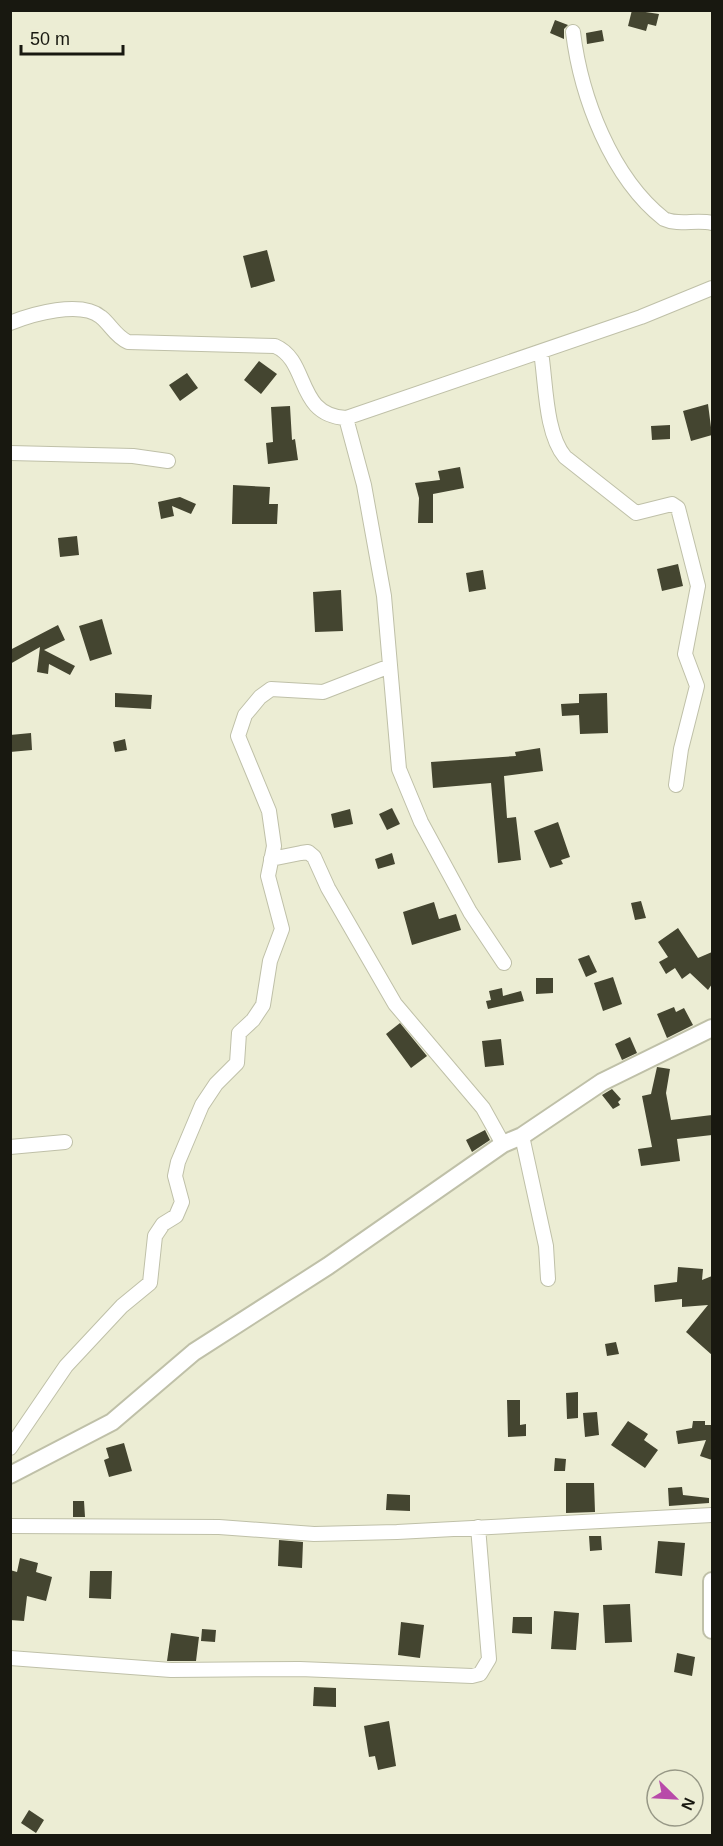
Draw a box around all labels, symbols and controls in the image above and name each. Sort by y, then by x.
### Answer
scale bar [21,18,123,56]
text: 50 m [30,29,70,49]
north arrow [645,1768,705,1828]
text: N [678,1795,698,1813]

